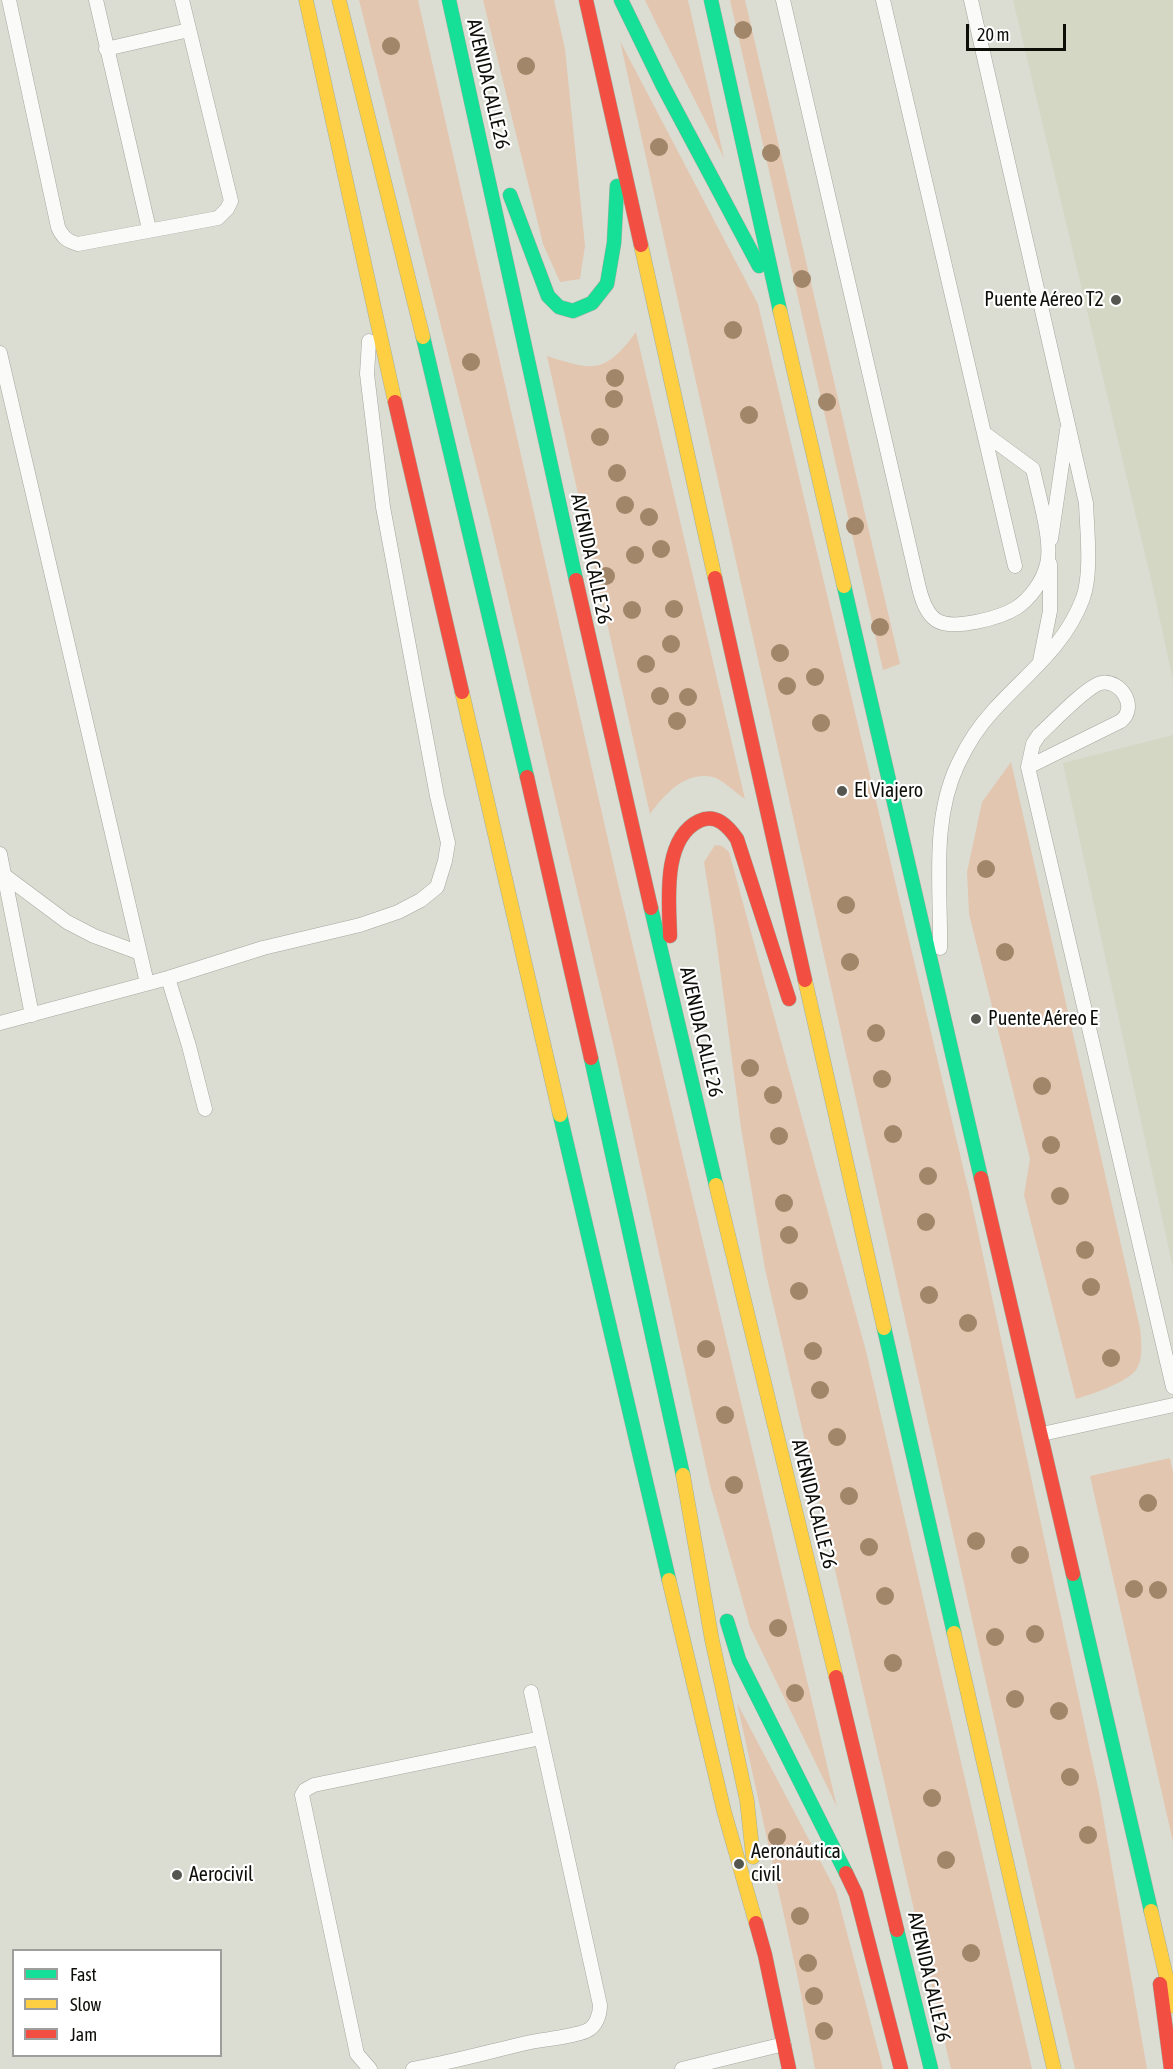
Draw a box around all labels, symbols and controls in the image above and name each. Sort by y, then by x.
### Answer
scale bar [969,12,1070,50]
street label: AVENIDA CALLE 26 [461,17,515,151]
text: 20 m [977,24,1009,45]
place label: Puente Aéreo T2 [984,288,1104,312]
marker: Puente Aéreo T2 [1109,293,1123,307]
street label: AVENIDA CALLE 26 [565,492,617,626]
place label: El Viajero [854,779,923,803]
marker: El Viajero [835,784,849,798]
street label: AVENIDA CALLE 26 [674,965,728,1099]
place label: Puente Aéreo E [988,1007,1098,1031]
marker: Puente Aéreo E [969,1012,983,1026]
street label: AVENIDA CALLE 26 [786,1437,842,1571]
place label: Aeronáutica civil [751,1840,841,1887]
marker: Aeronáutica civil [732,1857,746,1871]
place label: Aerocivil [189,1863,253,1887]
marker: Aerocivil [170,1868,184,1882]
street label: AVENIDA CALLE 26 [902,1910,956,2044]
legend [12,1949,222,2057]
text: Fast [70,1964,97,1985]
text: Slow [70,1994,101,2015]
text: Jam [70,2024,97,2045]

